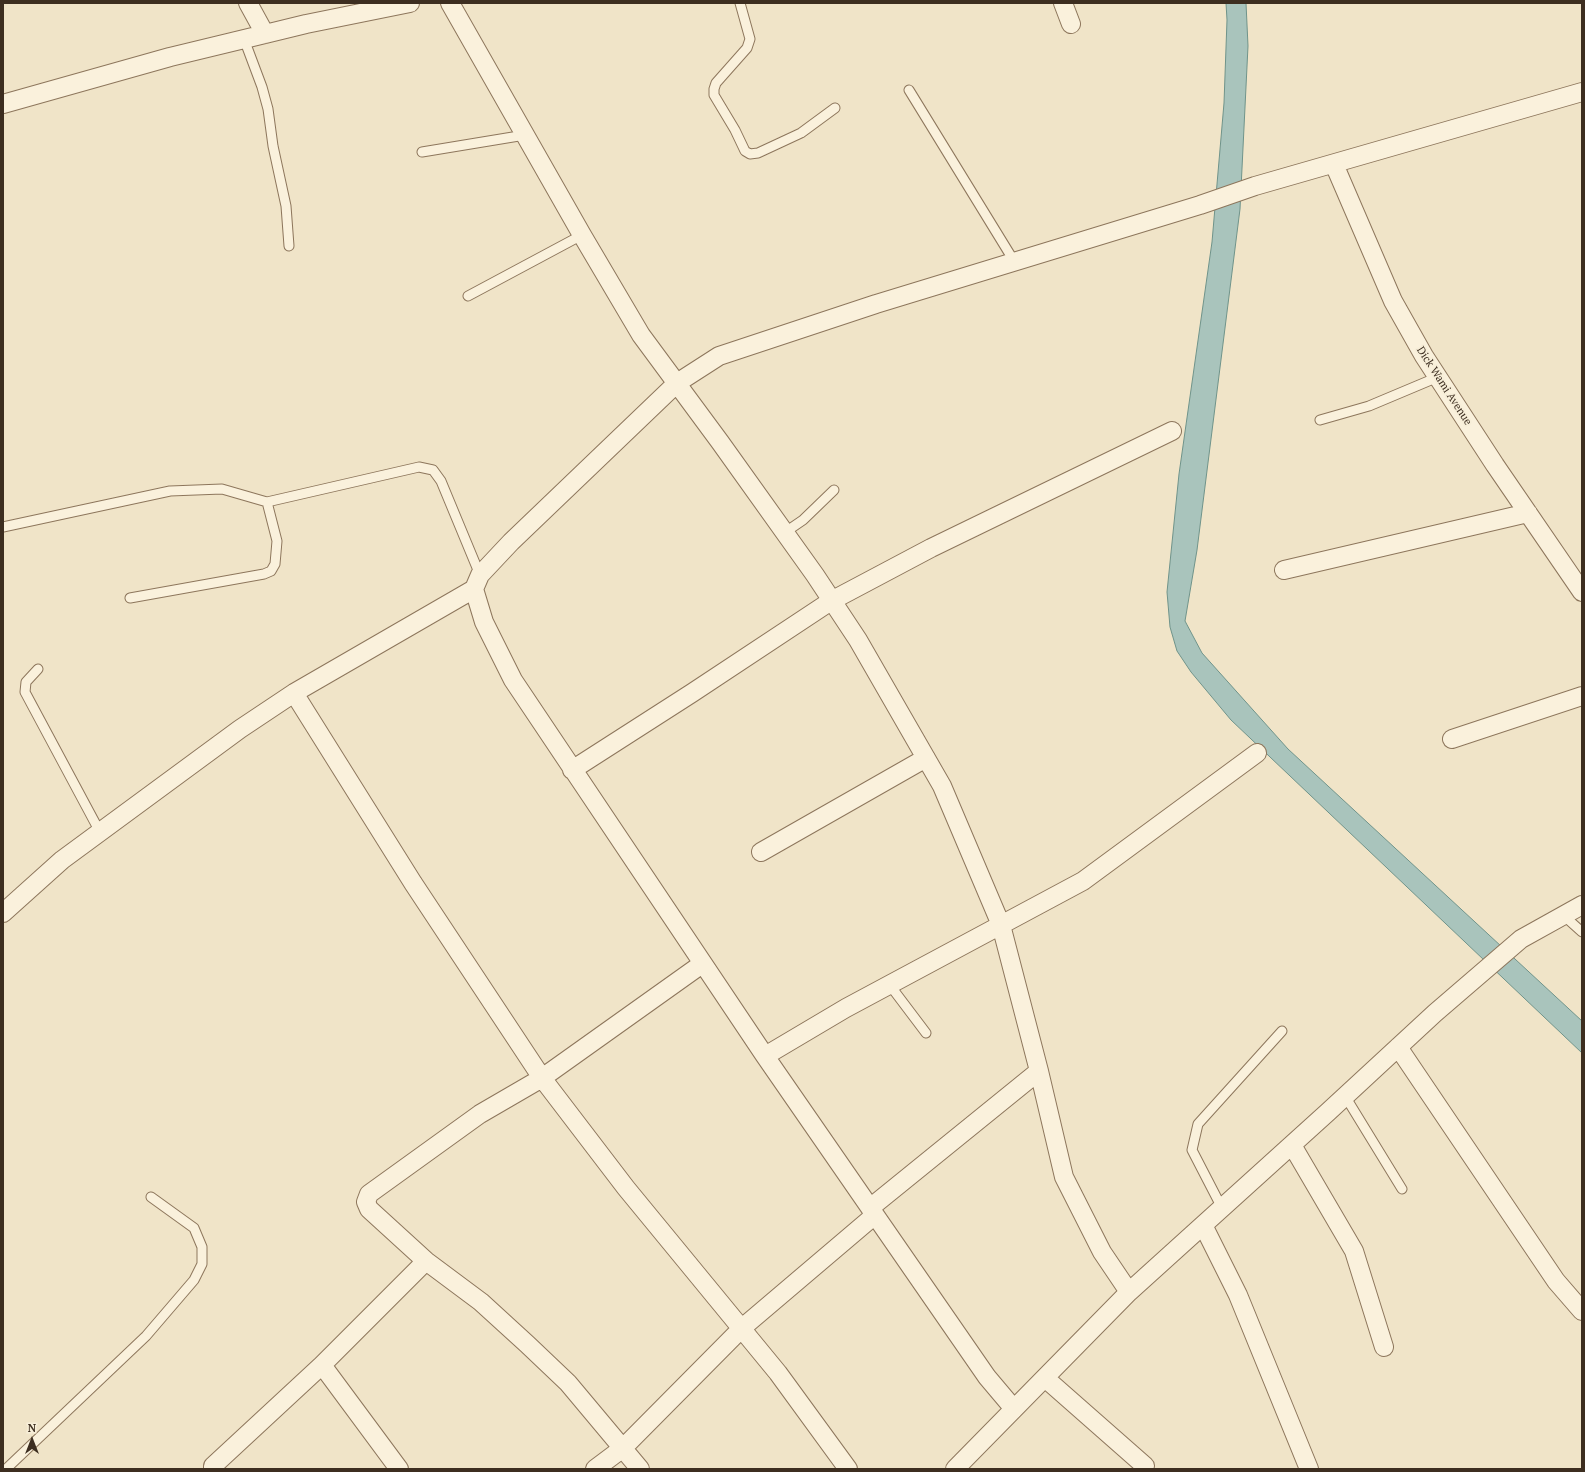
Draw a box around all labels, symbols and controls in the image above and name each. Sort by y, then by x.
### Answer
street label: Dick Wami Avenue [1414,344,1474,428]
north arrow [12,1420,52,1460]
text: N [28,1421,36,1435]

